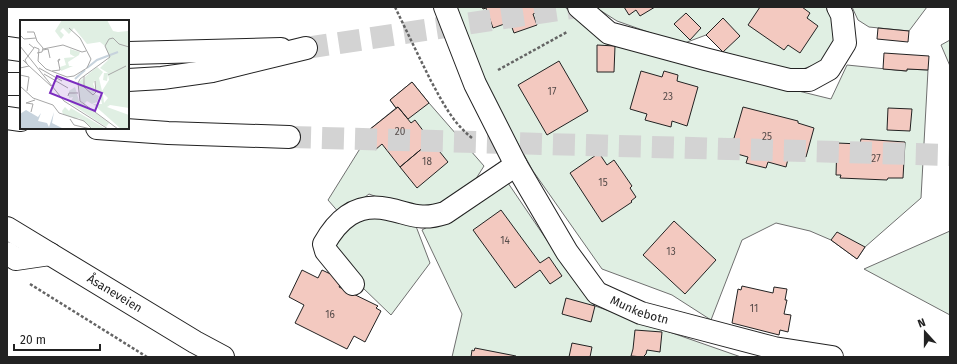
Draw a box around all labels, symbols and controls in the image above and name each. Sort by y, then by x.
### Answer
inset map [20,20,129,129]
house number: 17 [548,86,557,98]
house number: 23 [663,91,673,103]
house number: 20 [395,126,406,138]
house number: 25 [762,131,772,143]
house number: 27 [871,153,881,165]
house number: 18 [422,156,432,168]
house number: 15 [598,177,608,189]
house number: 14 [500,235,511,247]
house number: 13 [666,246,676,258]
street label: Åsaneveien [85,270,145,315]
street label: Munkebotn [608,293,670,327]
house number: 11 [750,303,758,315]
house number: 16 [325,309,335,321]
north arrow [905,312,945,352]
text: N [916,316,927,331]
scale bar [14,326,100,352]
text: 20 m [20,333,46,347]

